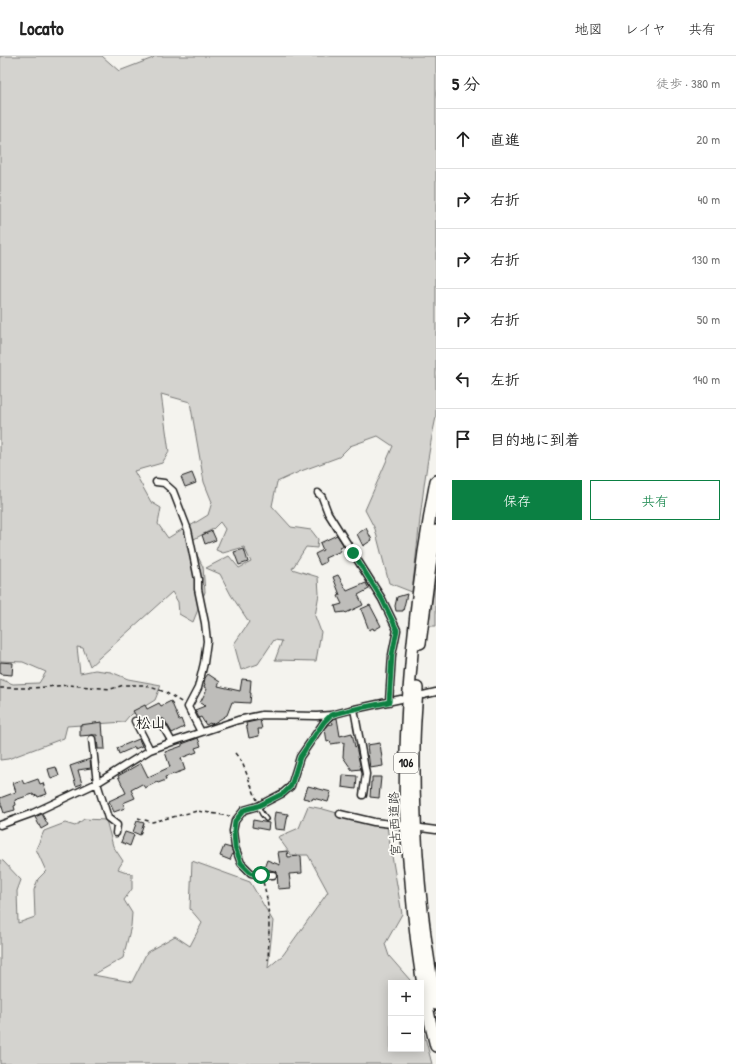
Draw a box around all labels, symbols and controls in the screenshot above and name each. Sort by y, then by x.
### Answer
text: Locato [20,15,64,41]
text: 地図 [575,19,603,38]
text: レイヤ [625,19,666,38]
text: 共有 [688,19,716,38]
text: 5 分 [452,72,480,95]
text: 徒歩 · 380 m [656,74,720,92]
icon: ahead [452,128,474,150]
text: 直進 [490,129,520,150]
text: 20 m [696,130,720,148]
icon: right [452,188,474,210]
text: 右折 [490,189,520,210]
text: 40 m [697,190,720,208]
icon: right [452,248,474,270]
text: 右折 [490,249,520,270]
text: 130 m [692,250,720,268]
icon: right [452,308,474,330]
text: 右折 [490,309,520,330]
text: 50 m [697,310,720,328]
icon: left [452,368,474,390]
text: 左折 [490,369,520,390]
text: 140 m [693,370,720,388]
icon: arrive [452,428,474,450]
text: 目的地に到着 [490,429,580,450]
button: 保存 [452,480,582,520]
button: 共有 [590,480,720,520]
route end [344,544,362,562]
district label: 松山 [136,712,166,733]
road number: 106 [394,753,418,773]
street label: 宮古西道路 [384,791,404,857]
route start [252,866,270,884]
map controls [388,980,424,1052]
button: + [388,980,424,1016]
button: − [388,1016,424,1052]

